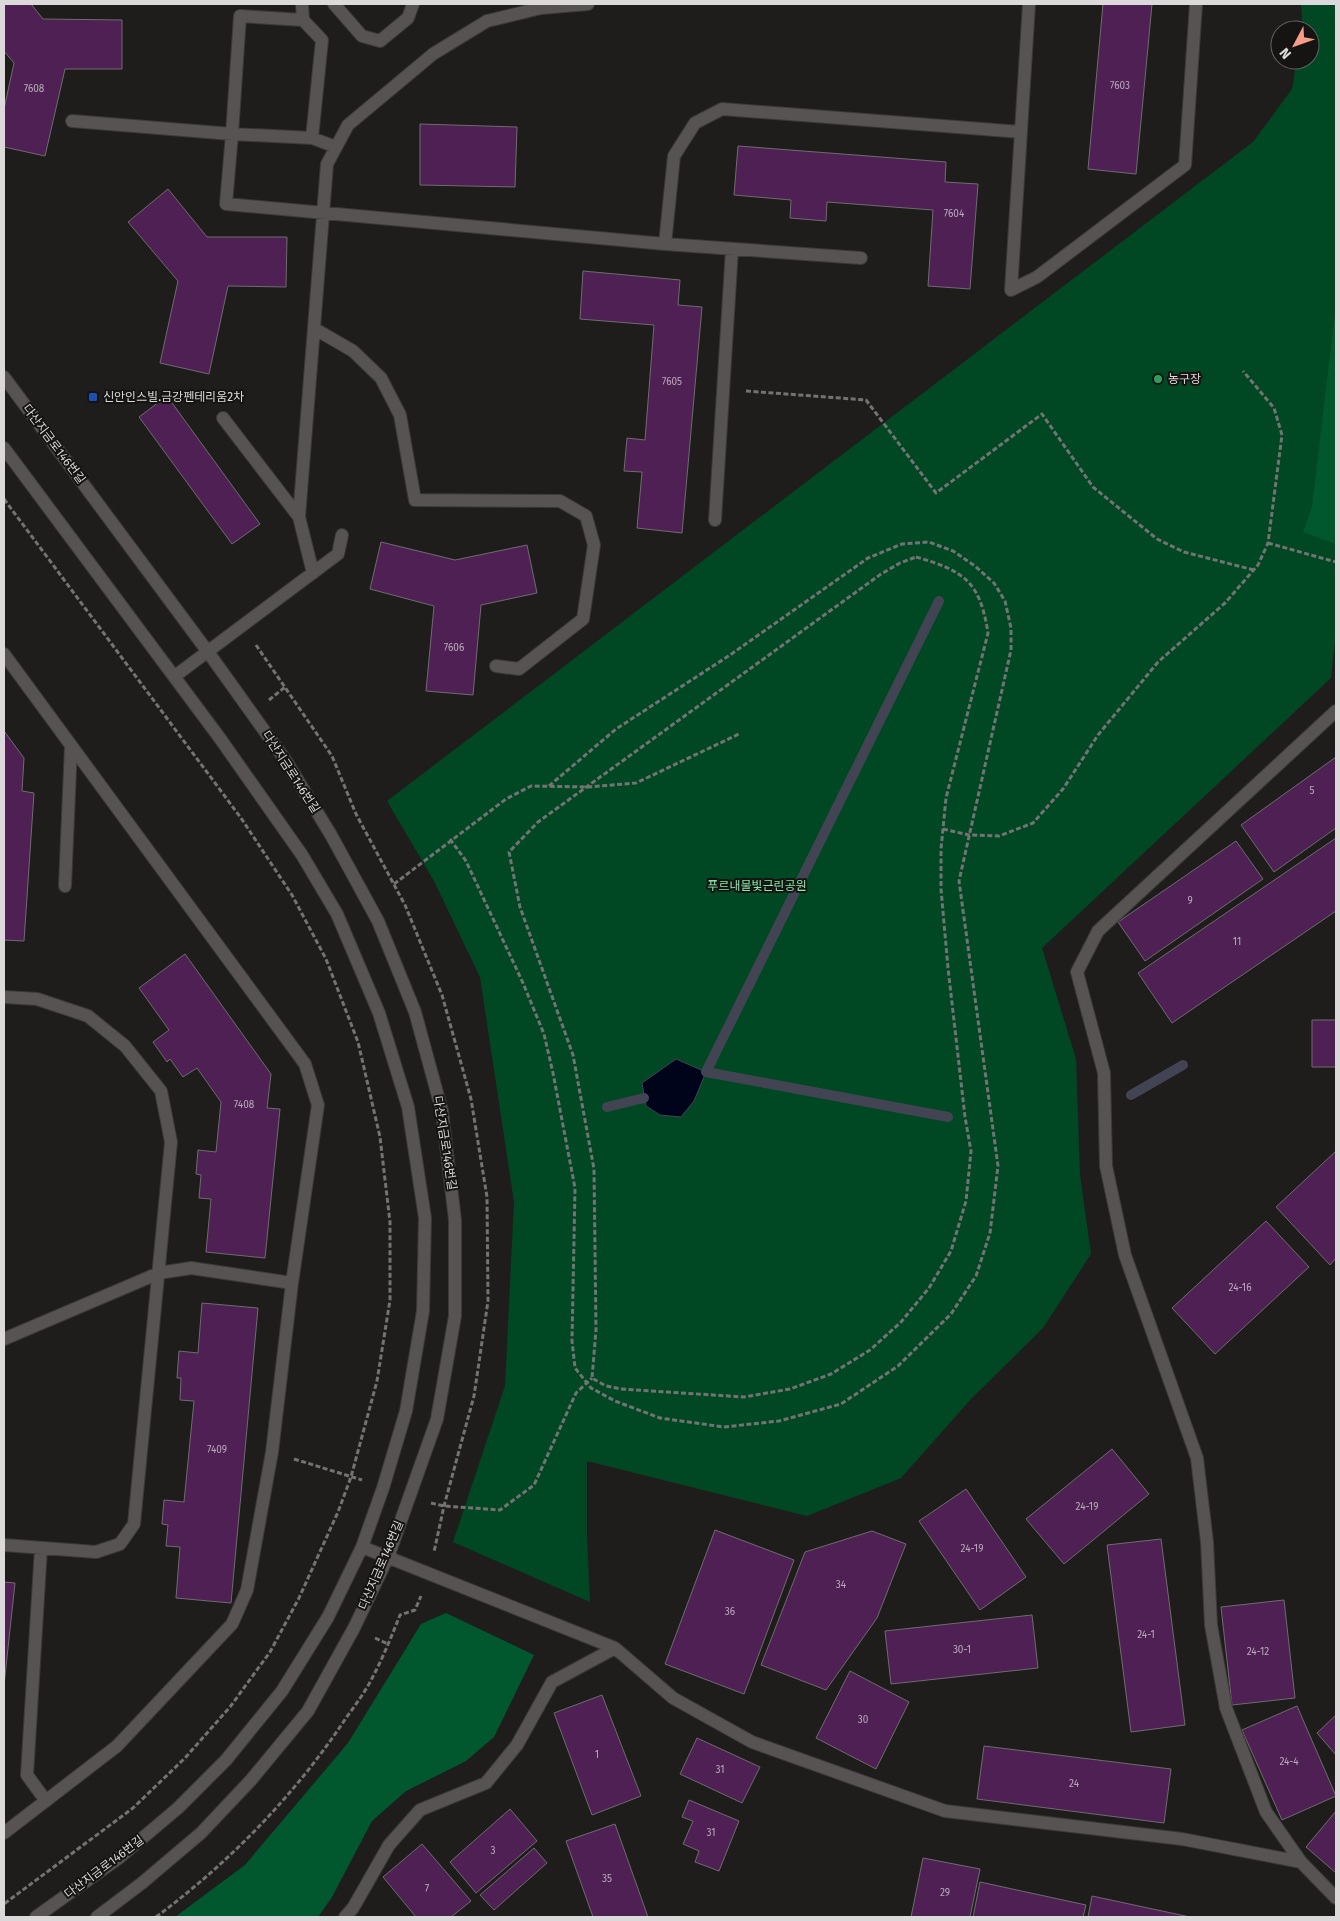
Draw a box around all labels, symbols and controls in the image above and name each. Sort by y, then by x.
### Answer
north arrow [1270,20,1320,70]
text: N [1276,44,1295,62]
house number: 7603 [1110,80,1130,92]
house number: 7608 [24,83,45,95]
house number: 7604 [944,208,965,220]
place label: 농구장 [1168,372,1201,386]
marker: 농구장 [1152,373,1164,385]
house number: 7605 [662,376,682,388]
place label: 신안인스빌.금강펜테리움2차 [103,390,244,404]
marker: 신안인스빌.금강펜테리움2차 [87,391,99,403]
street label: 다산지금로146번길 [20,402,88,486]
house number: 7606 [444,642,464,654]
street label: 다산지금로146번길 [259,728,323,816]
house number: 5 [1309,785,1315,797]
park label: 푸르내물빛근린공원 [707,879,807,893]
house number: 9 [1187,895,1193,907]
house number: 11 [1233,936,1241,948]
street label: 다산지금로146번길 [431,1095,459,1191]
house number: 7408 [234,1099,255,1111]
house number: 24-16 [1229,1282,1252,1294]
house number: 7409 [207,1444,227,1456]
house number: 24-19 [1076,1501,1098,1513]
street label: 다산지금로146번길 [356,1518,406,1612]
house number: 24-19 [961,1543,983,1555]
house number: 34 [836,1579,847,1591]
house number: 36 [725,1606,735,1618]
house number: 24-1 [1137,1629,1155,1641]
house number: 30-1 [953,1644,971,1656]
house number: 24-12 [1247,1646,1269,1658]
house number: 30 [858,1714,869,1726]
house number: 1 [595,1749,599,1761]
house number: 24-4 [1279,1756,1299,1768]
house number: 31 [715,1764,725,1776]
house number: 24 [1069,1778,1080,1790]
house number: 31 [706,1827,716,1839]
street label: 다산지금로146번길 [62,1833,146,1901]
house number: 3 [491,1845,496,1857]
house number: 35 [602,1873,612,1885]
house number: 7 [425,1883,430,1895]
house number: 29 [940,1887,950,1899]

